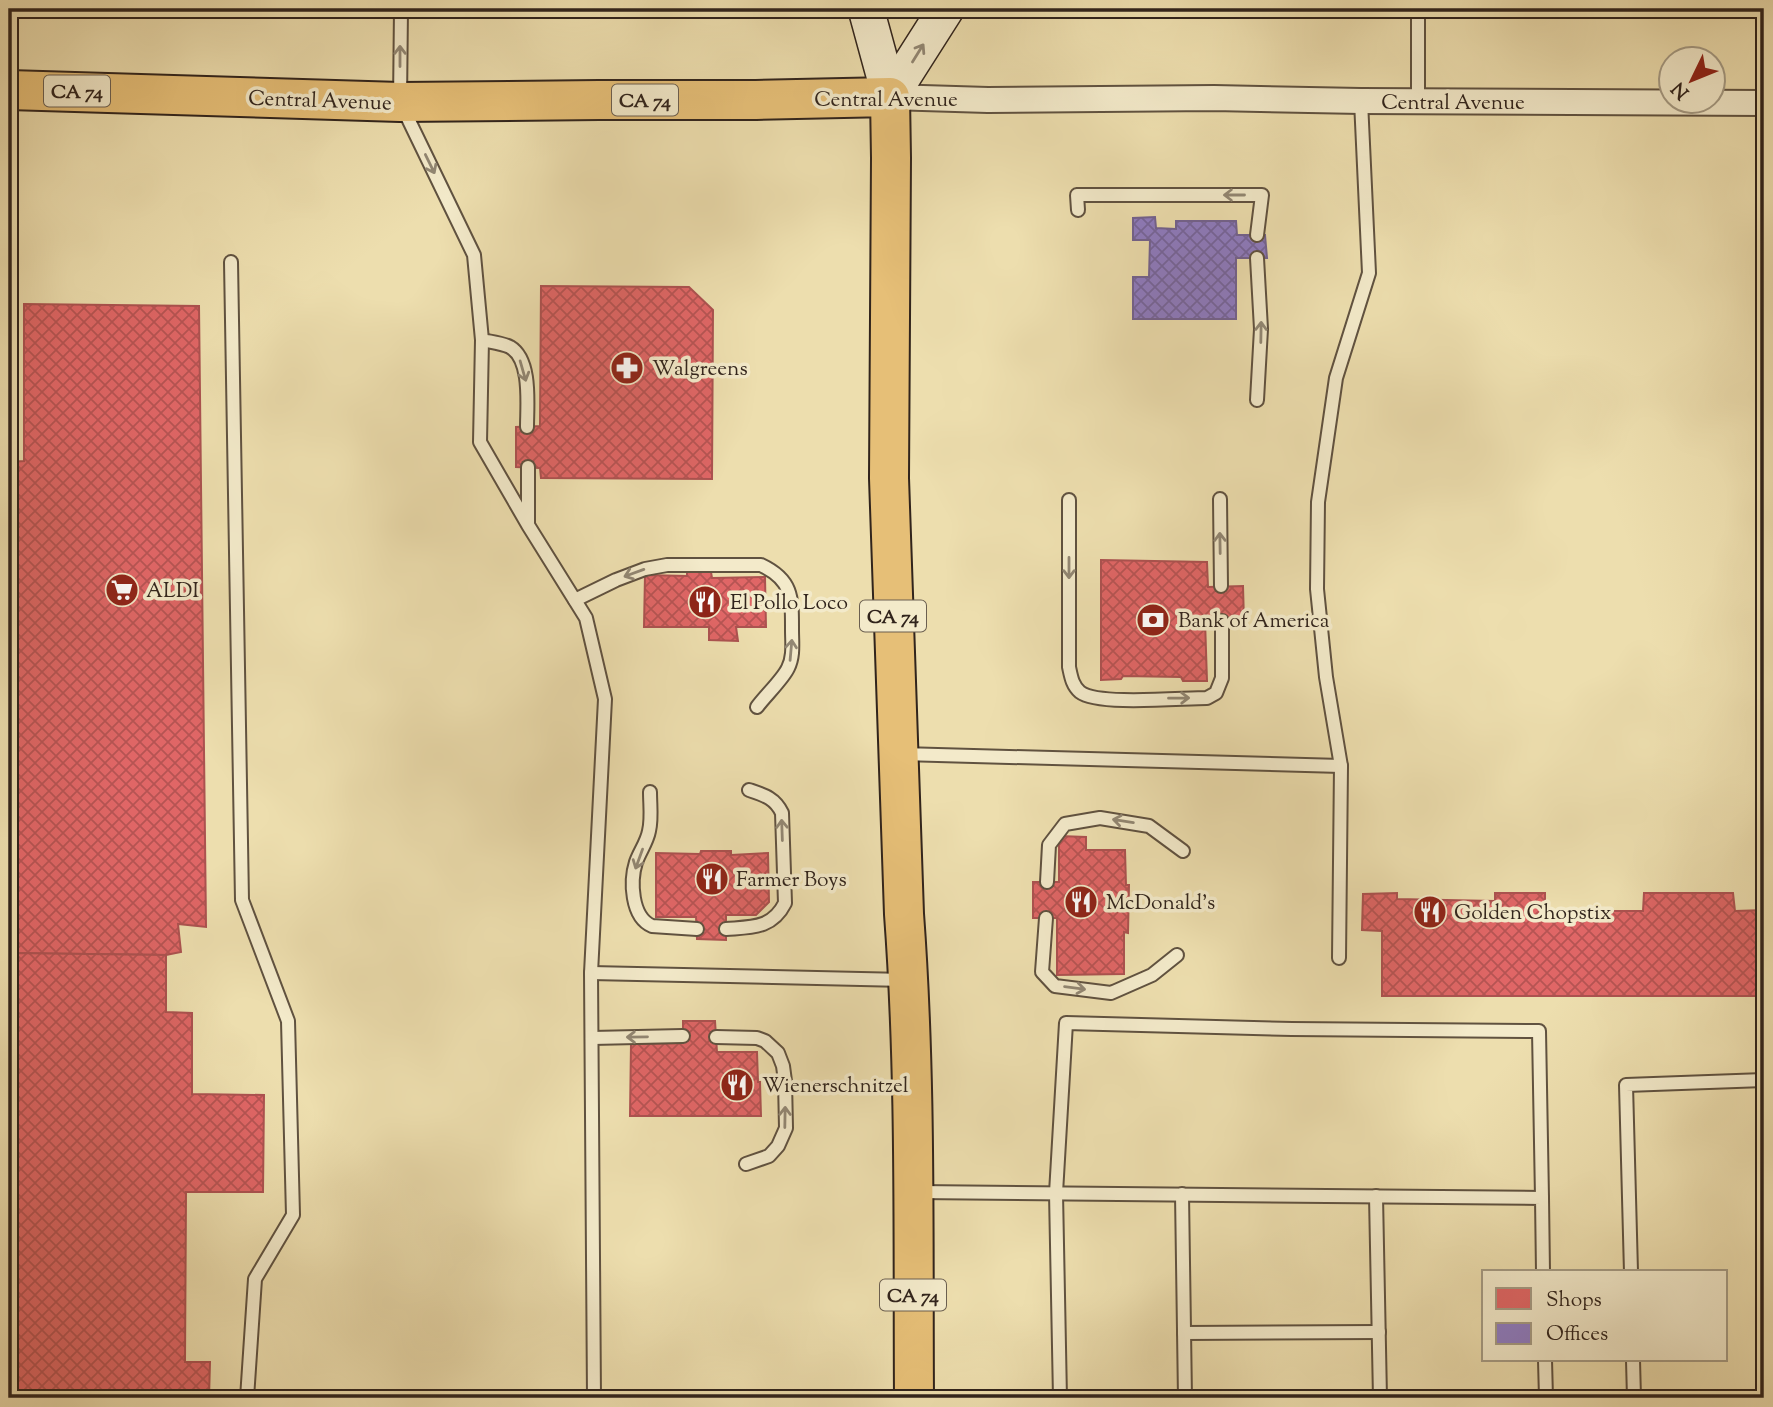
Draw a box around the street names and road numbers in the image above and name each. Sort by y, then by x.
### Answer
road number: CA 74 [44,76,110,106]
street label: Central Avenue [248,85,392,119]
road number: CA 74 [612,85,678,116]
street label: Central Avenue [814,86,958,116]
street label: Central Avenue [1381,89,1525,119]
road number: CA 74 [860,600,926,632]
road number: CA 74 [880,1280,946,1310]

